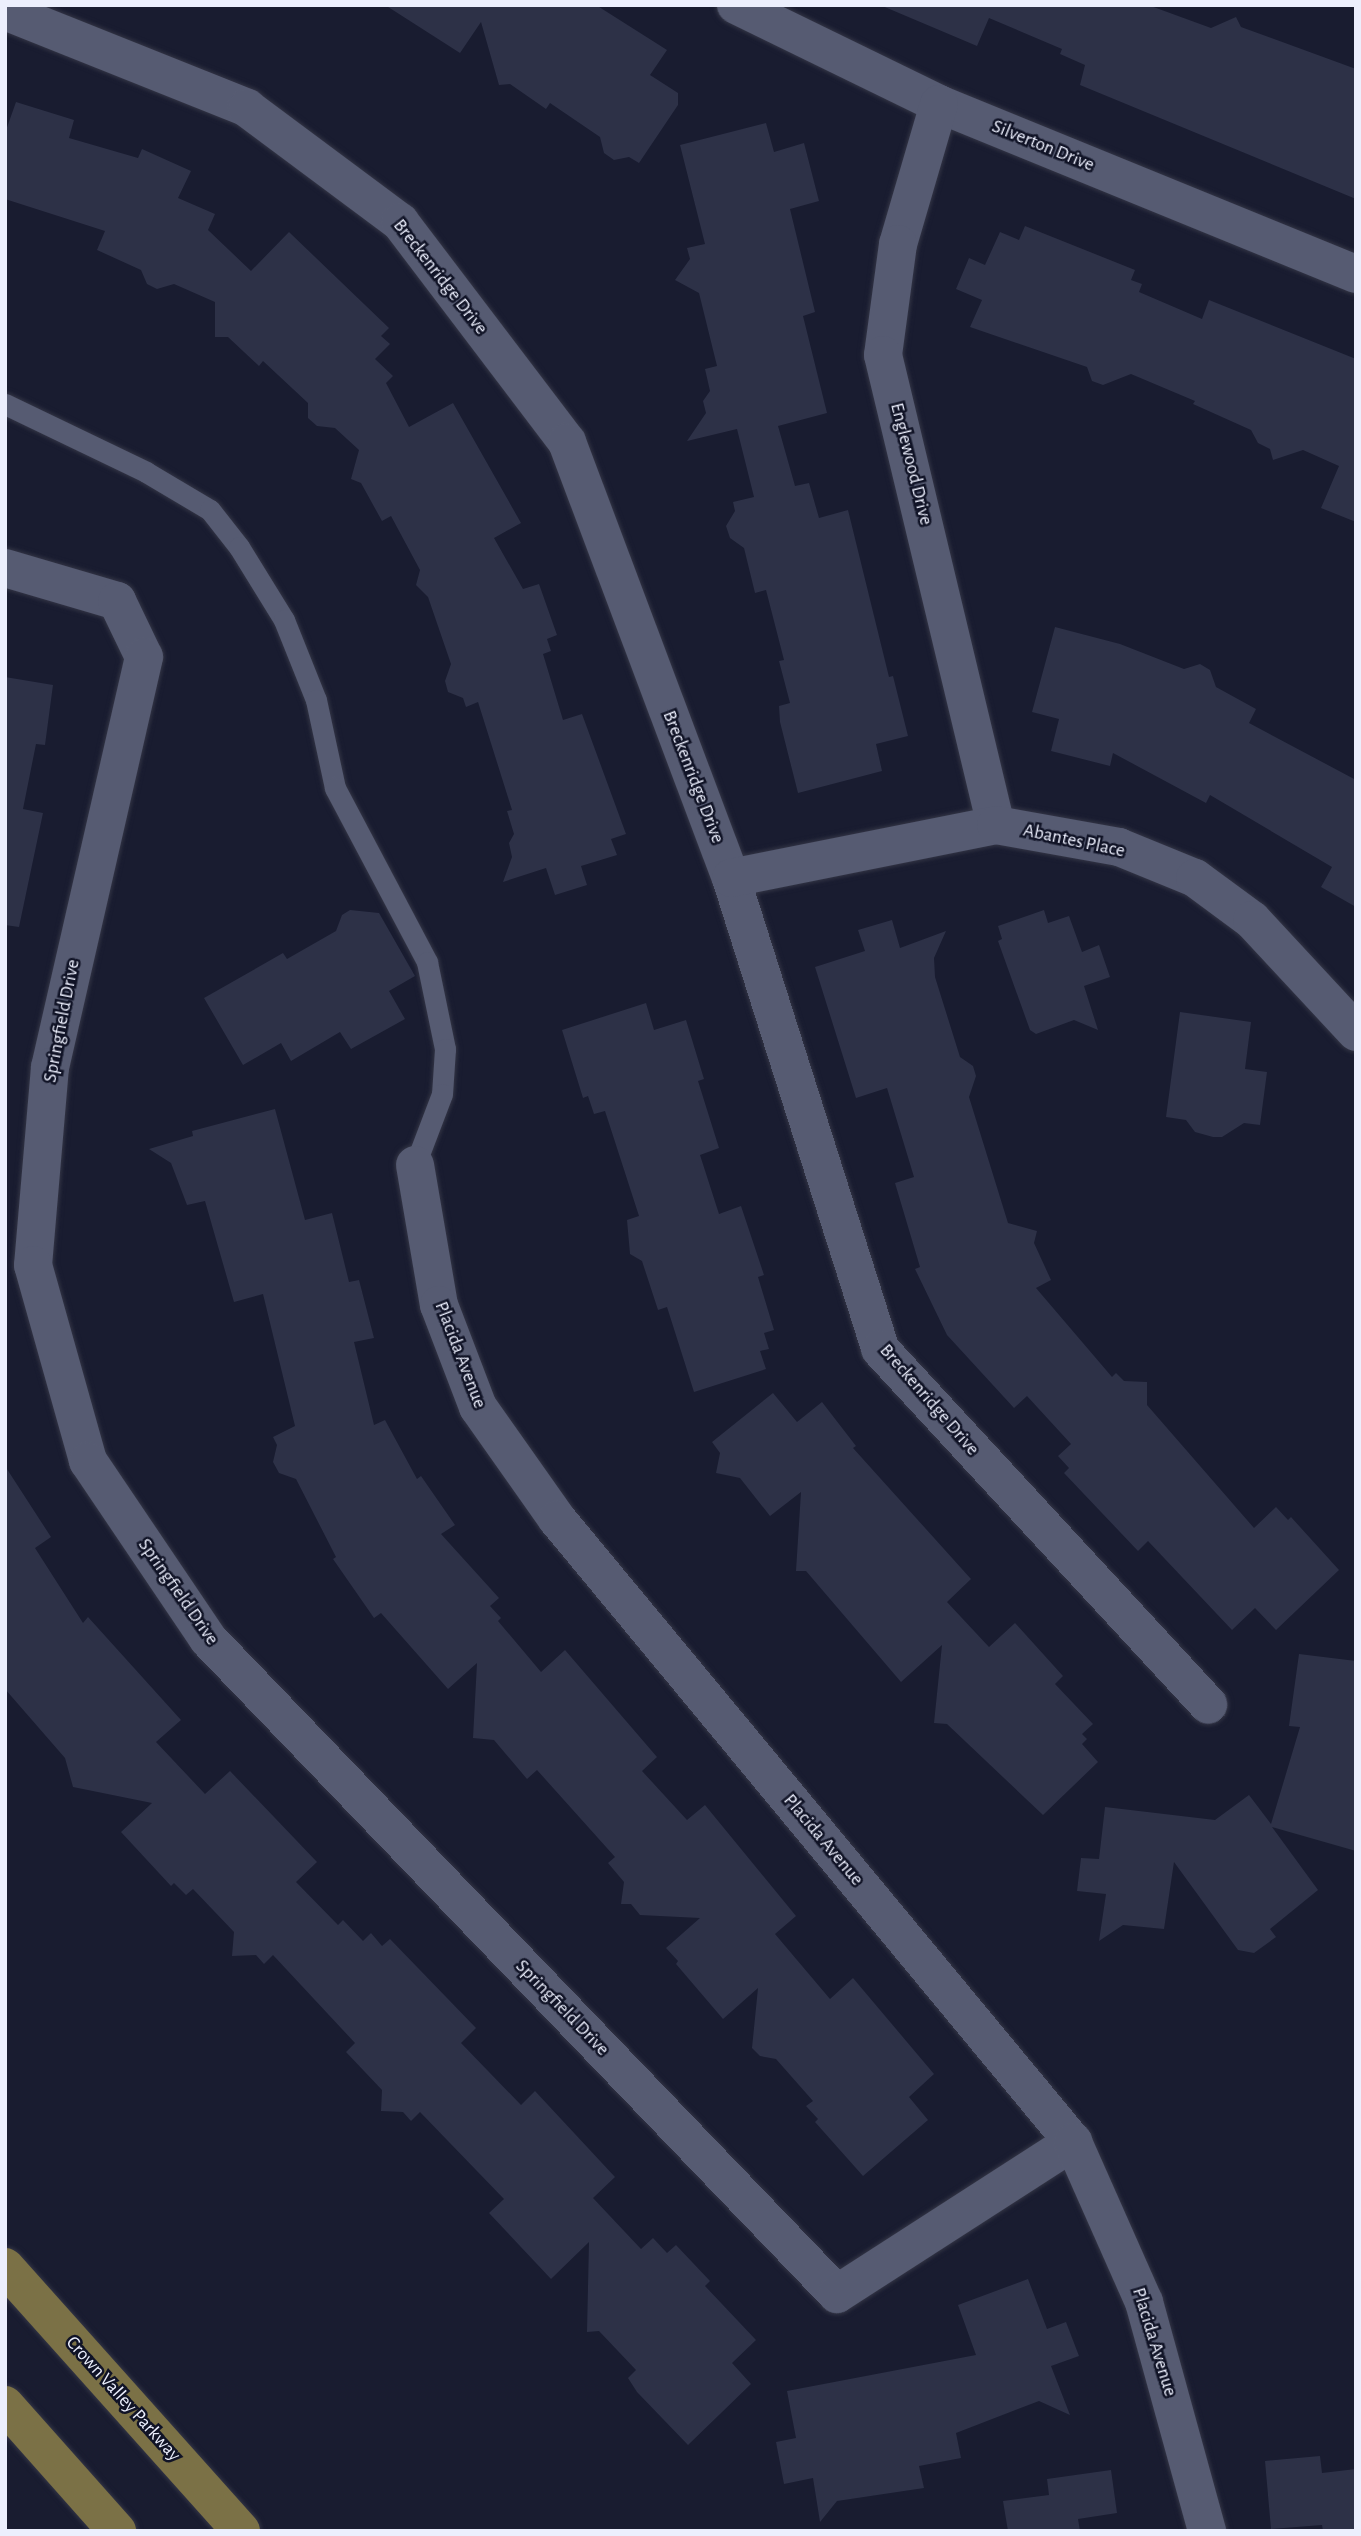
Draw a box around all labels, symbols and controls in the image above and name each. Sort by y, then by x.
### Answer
street label: Silverton Drive [989,115,1097,177]
street label: Breckenridge Drive [388,215,492,339]
street label: Englewood Drive [885,401,937,527]
street label: Breckenridge Drive [657,707,729,847]
street label: Abantes Place [1021,819,1127,863]
street label: Springfield Drive [39,958,85,1084]
street label: Placida Avenue [429,1298,491,1412]
street label: Breckenridge Drive [874,1340,984,1460]
street label: Springfield Drive [133,1534,223,1650]
street label: Placida Avenue [778,1790,868,1890]
street label: Springfield Drive [510,1955,614,2061]
street label: Placida Avenue [1127,2285,1181,2399]
street label: Crown Valley Parkway [61,2332,185,2466]

